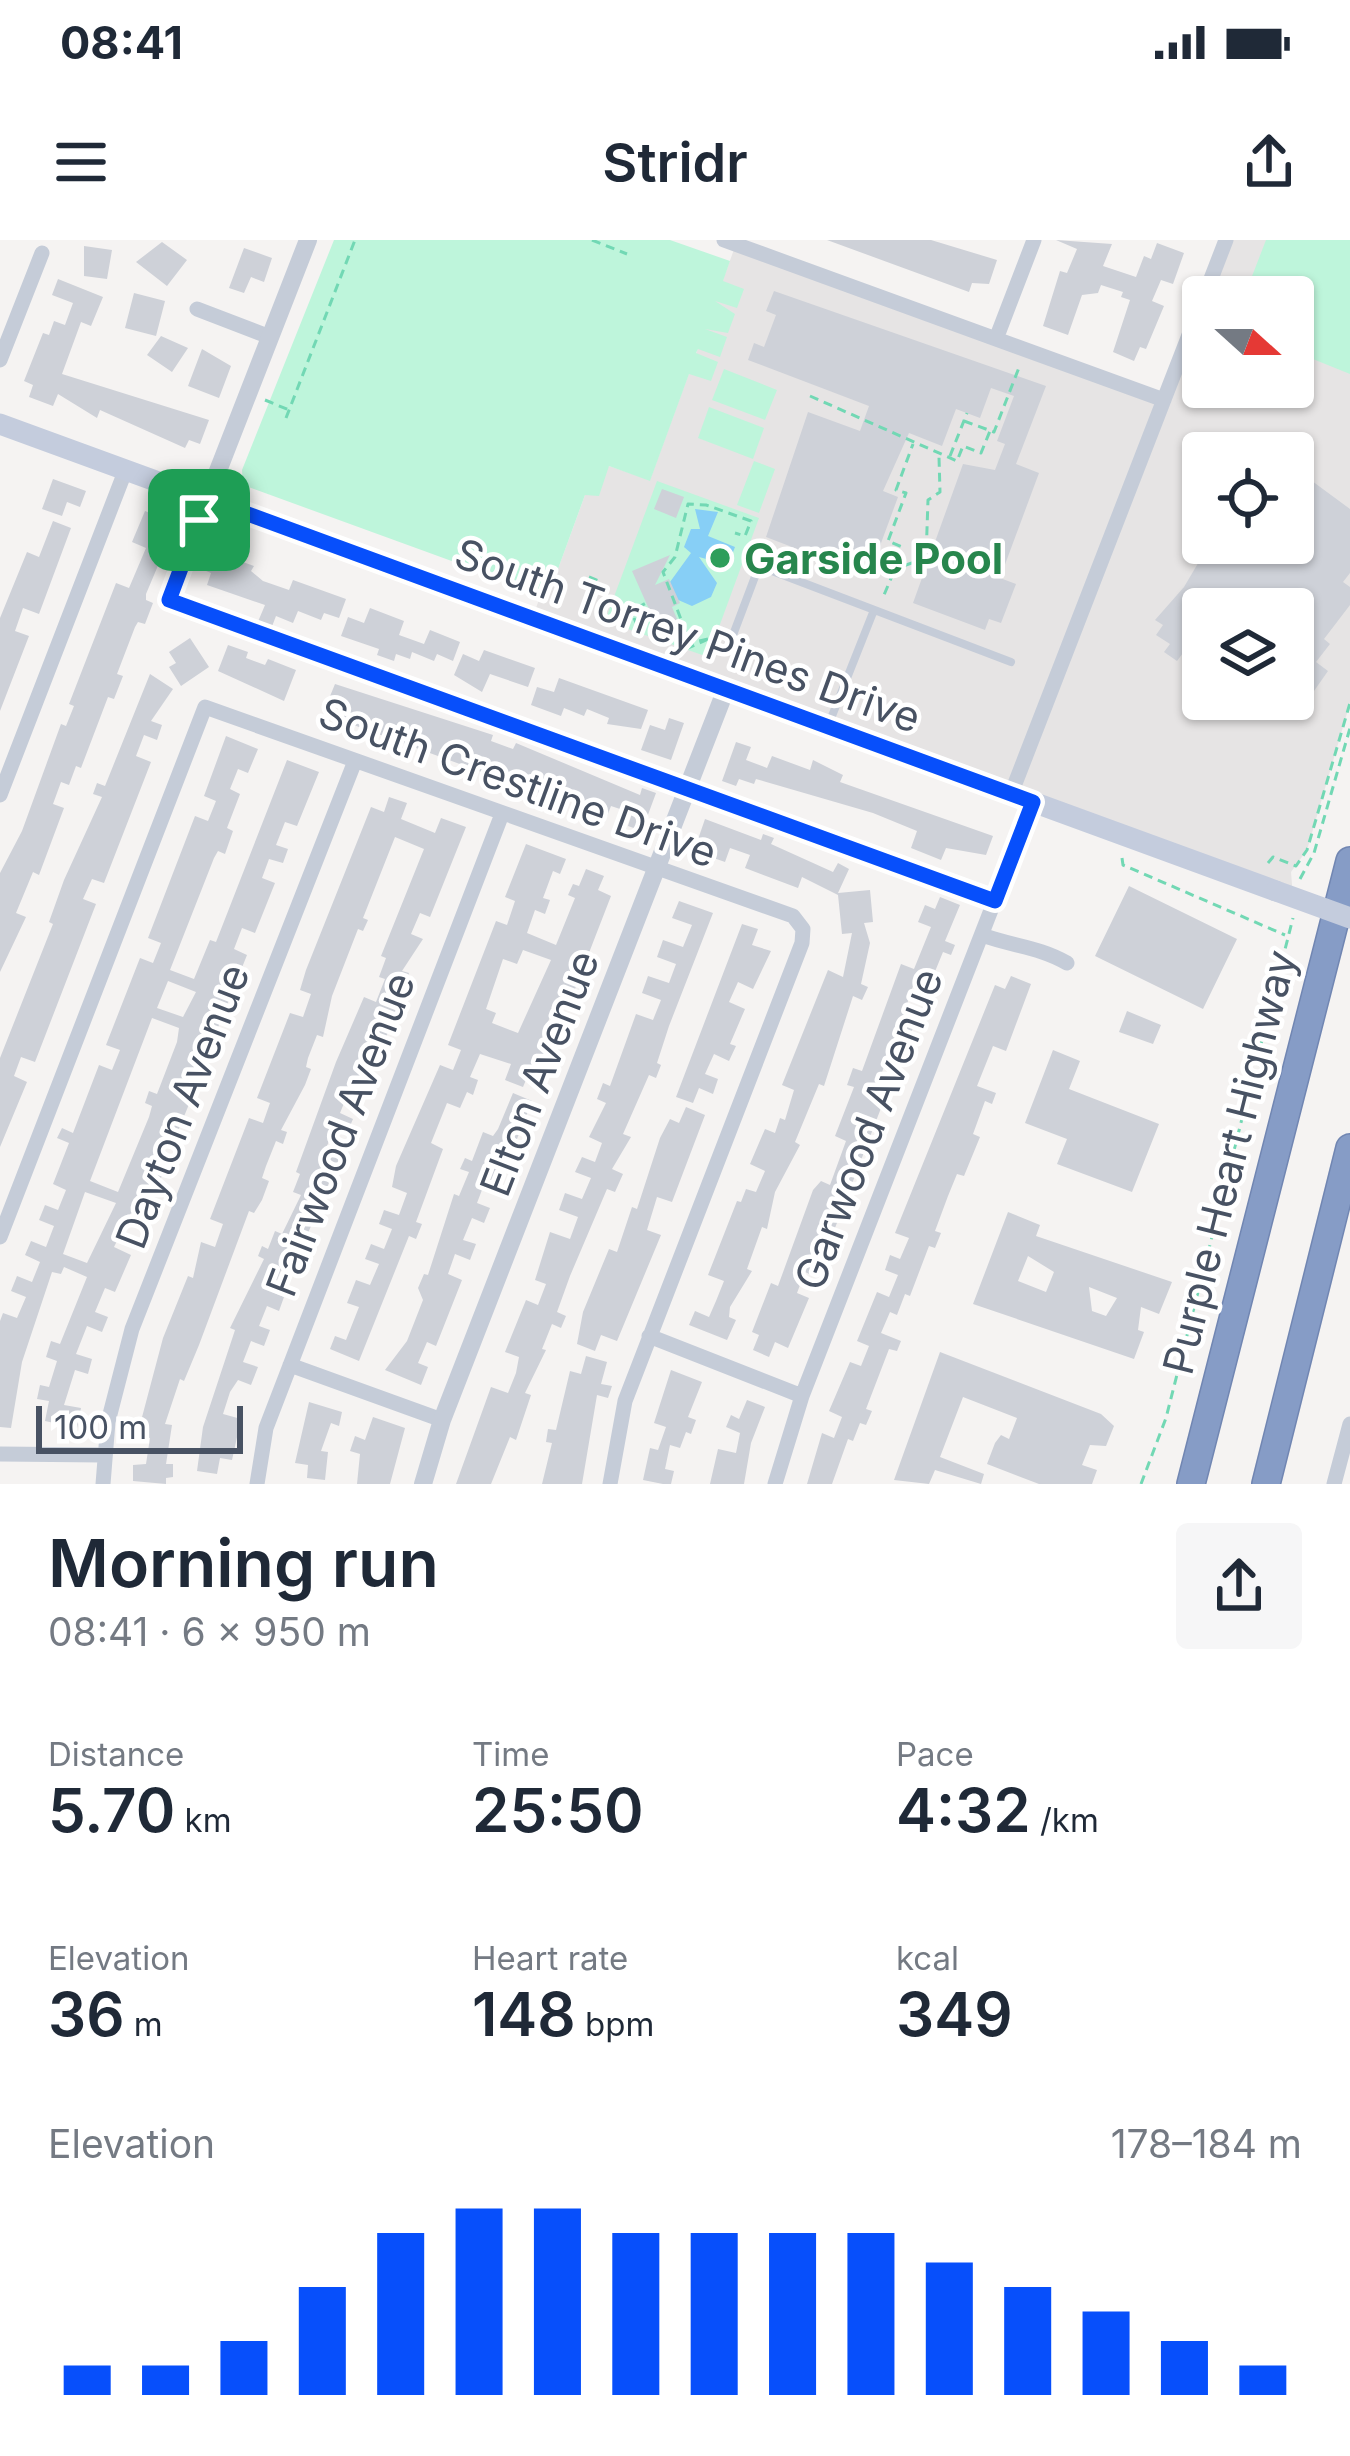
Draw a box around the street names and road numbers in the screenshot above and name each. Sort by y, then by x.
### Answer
street label: South Torrey Pines Drive [448,527,928,743]
street label: South Crestline Drive [312,686,724,878]
street label: Elton Avenue [469,943,609,1203]
street label: Purple Heart Highway [1152,945,1306,1379]
street label: Dayton Avenue [104,957,260,1255]
street label: Garwood Avenue [783,961,953,1297]
street label: Fairwood Avenue [255,965,425,1303]

